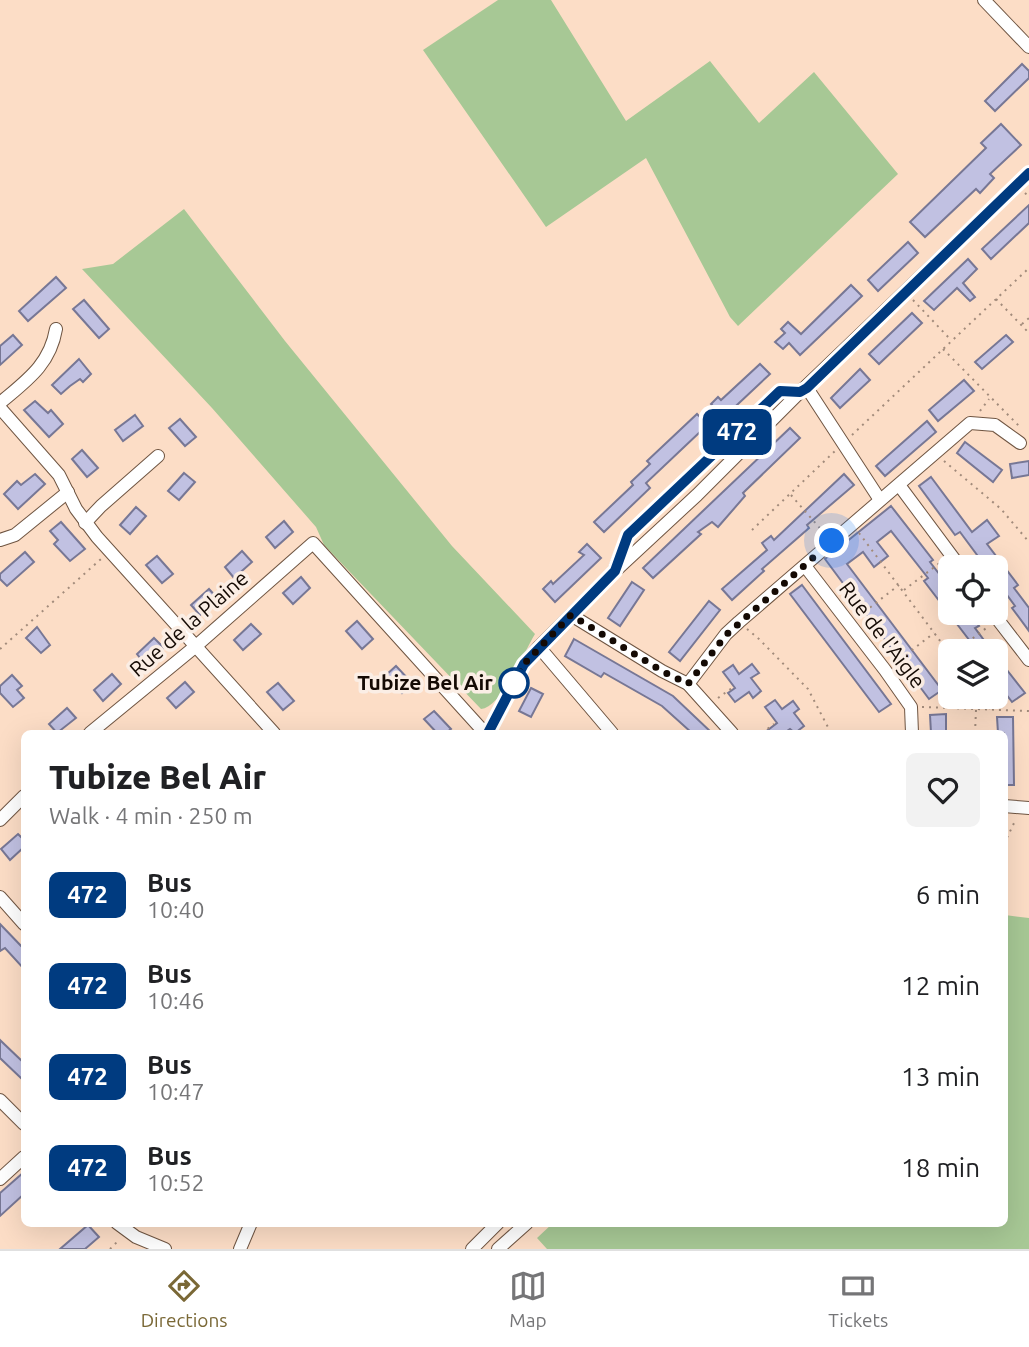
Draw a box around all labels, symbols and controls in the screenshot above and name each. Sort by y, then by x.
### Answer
line badge: 472 [697,409,777,455]
text: 472 [717,418,757,445]
your location [814,523,849,558]
map controls [938,555,1008,709]
button: locate [938,555,1008,625]
street label: Rue de la Plaine [124,565,252,681]
street label: Rue de l'Aigle [835,576,931,692]
button: layers [938,639,1008,709]
marker: Tubize Bel Air [499,668,529,698]
place label: Tubize Bel Air [357,670,493,694]
button: heart [906,753,980,827]
text: Tubize Bel Air [49,758,266,795]
text: Walk · 4 min · 250 m [49,803,253,828]
text: Bus [147,868,192,897]
text: 6 min [916,880,980,909]
text: 472 [67,881,108,908]
text: 10:40 [147,897,205,922]
text: Bus [147,959,192,988]
text: 12 min [901,971,980,1000]
text: 472 [67,972,108,999]
text: 10:46 [147,988,205,1013]
text: Bus [147,1050,192,1079]
text: 13 min [901,1062,980,1091]
text: 472 [67,1063,108,1090]
text: 10:47 [147,1079,205,1104]
text: Bus [147,1141,192,1170]
text: 18 min [901,1153,980,1182]
text: 472 [67,1154,108,1181]
text: 10:52 [147,1170,205,1195]
tab: Directions [141,1267,228,1331]
tab: Map [509,1267,547,1331]
tab: Tickets [828,1267,888,1331]

